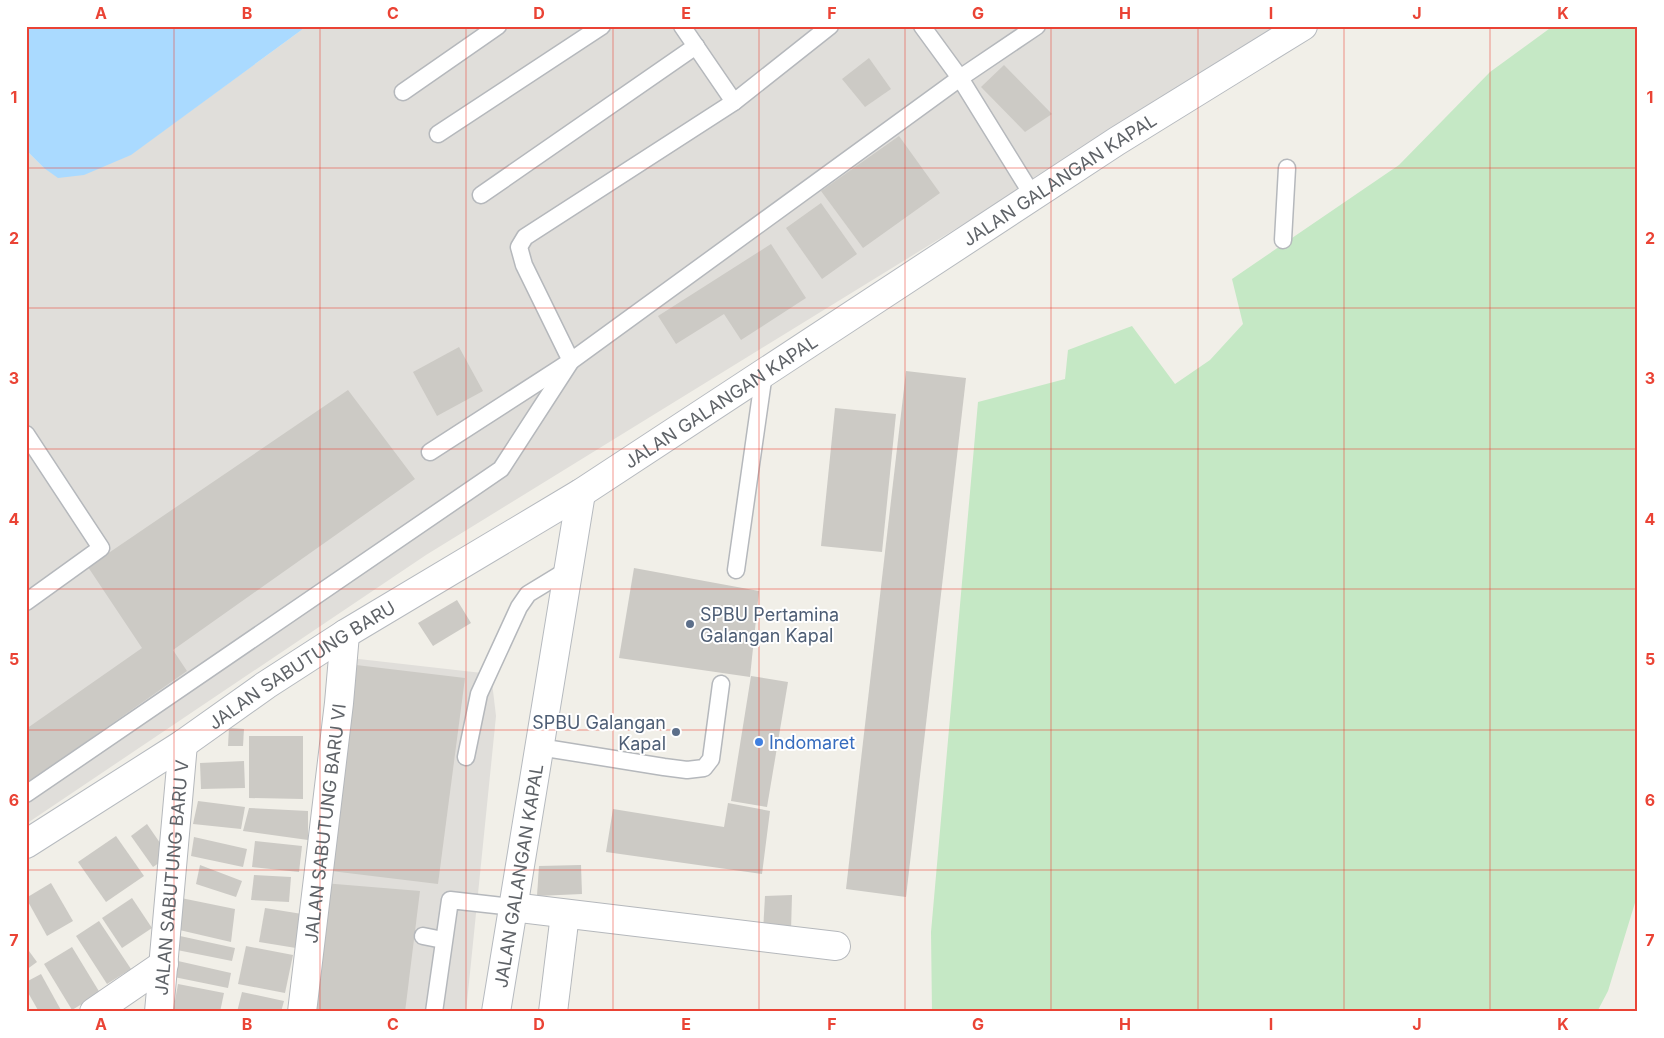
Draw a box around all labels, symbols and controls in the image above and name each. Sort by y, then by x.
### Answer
text: A [95,3,107,23]
text: B [242,3,252,23]
text: C [387,3,399,23]
text: D [533,3,545,23]
text: E [681,3,691,23]
text: F [827,3,837,23]
text: G [972,3,984,23]
text: H [1119,3,1131,23]
text: I [1269,3,1273,23]
text: J [1412,3,1422,23]
text: K [1557,3,1569,23]
text: 1 [11,87,17,107]
text: 1 [1647,87,1653,107]
street label: JALAN GALANGAN KAPAL [959,109,1160,250]
text: 2 [9,228,19,248]
text: 2 [1645,228,1655,248]
street label: JALAN GALANGAN KAPAL [620,330,821,472]
text: 3 [9,368,19,388]
text: 3 [1645,368,1655,388]
text: 4 [9,509,20,529]
text: 4 [1645,509,1656,529]
street label: JALAN SABUTUNG BARU [204,596,399,733]
place label: SPBU Pertamina Galangan Kapal [700,604,839,646]
marker: SPBU Pertamina Galangan Kapal [684,618,696,630]
text: 5 [9,649,19,669]
text: 5 [1645,649,1655,669]
street label: JALAN SABUTUNG BARU VI [300,702,349,944]
place label: SPBU Galangan Kapal [532,712,666,754]
marker: SPBU Galangan Kapal [670,726,682,738]
place label: Indomaret [769,732,855,753]
marker: Indomaret [753,736,765,748]
street label: JALAN SABUTUNG BARU V [150,759,192,996]
street label: JALAN GALANGAN KAPAL [490,762,547,989]
text: 6 [9,790,19,810]
text: 6 [1645,790,1655,810]
text: 7 [9,930,19,950]
text: 7 [1645,930,1655,950]
text: A [95,1014,107,1034]
text: B [242,1014,252,1034]
text: C [387,1014,399,1034]
text: D [533,1014,545,1034]
text: E [681,1014,691,1034]
text: F [827,1014,837,1034]
text: G [972,1014,984,1034]
text: H [1119,1014,1131,1034]
text: I [1269,1014,1273,1034]
text: J [1412,1014,1422,1034]
text: K [1557,1014,1569,1034]

